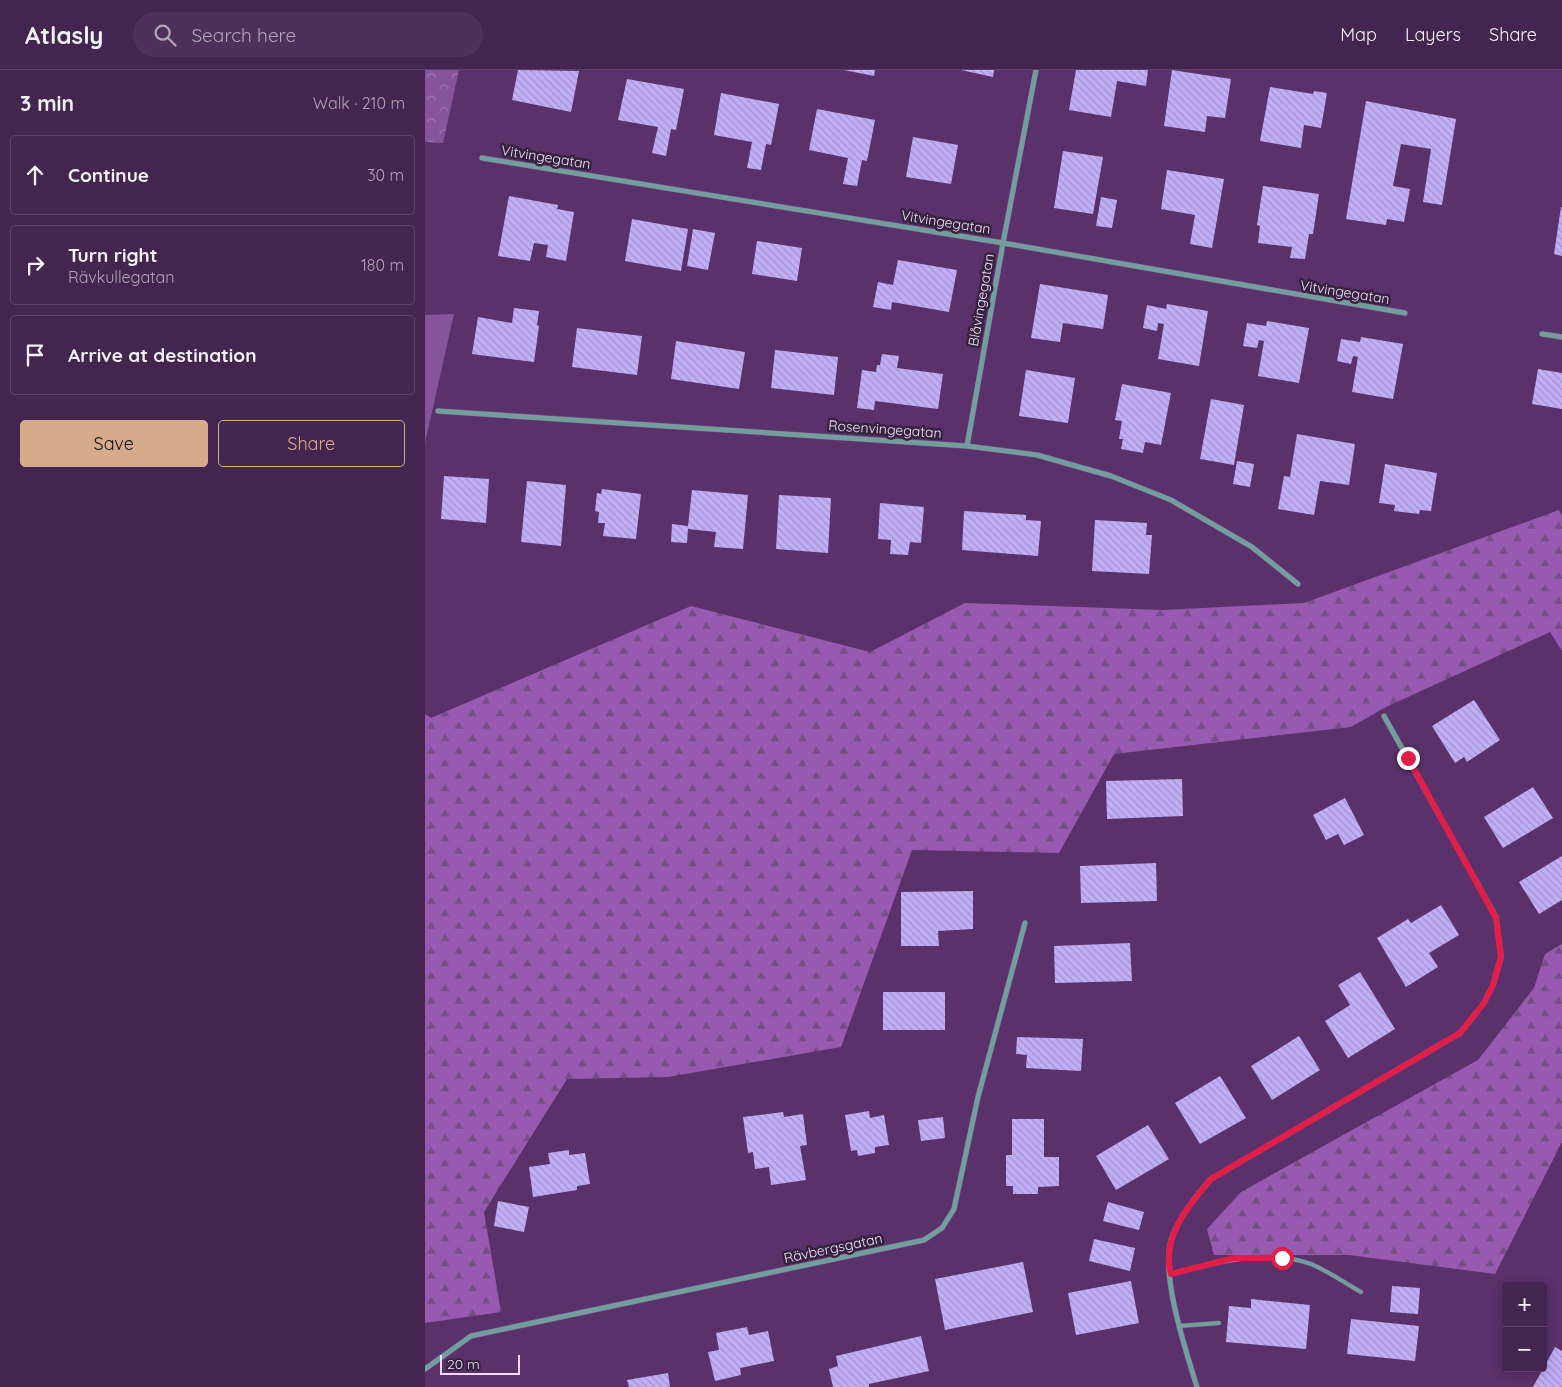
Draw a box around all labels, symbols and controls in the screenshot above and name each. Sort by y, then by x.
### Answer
search box [133,12,483,57]
text: Atlasly [25,20,103,50]
icon: search [151,21,179,49]
text: Search here [191,23,296,47]
text: Map [1340,23,1377,46]
text: Layers [1405,23,1461,46]
text: Share [1489,23,1537,46]
text: 3 min [20,90,74,116]
text: Walk · 210 m [313,93,405,113]
street label: Vitvingegatan [500,141,592,173]
icon: ahead [21,161,49,189]
text: Continue [68,163,149,187]
text: 30 m [367,165,404,185]
street label: Vitvingegatan [900,206,992,238]
text: Turn right [68,243,157,267]
icon: right [21,251,49,279]
street label: Blåvingegatan [964,252,998,348]
text: 180 m [361,255,404,275]
text: Rävkullegatan [68,267,174,287]
street label: Vitvingegatan [1299,276,1391,308]
icon: arrive [21,341,49,369]
text: Arrive at destination [68,343,257,367]
street label: Rosenvingegatan [828,416,942,442]
button: Save [20,420,208,467]
button: Share [218,420,405,467]
route end [1397,747,1420,770]
street label: Rävbergsgatan [782,1229,884,1267]
route start [1271,1247,1294,1270]
map controls [1502,1282,1547,1372]
button: + [1502,1282,1547,1327]
button: − [1502,1327,1547,1372]
scale bar [440,1352,520,1375]
text: 20 m [447,1355,480,1373]

